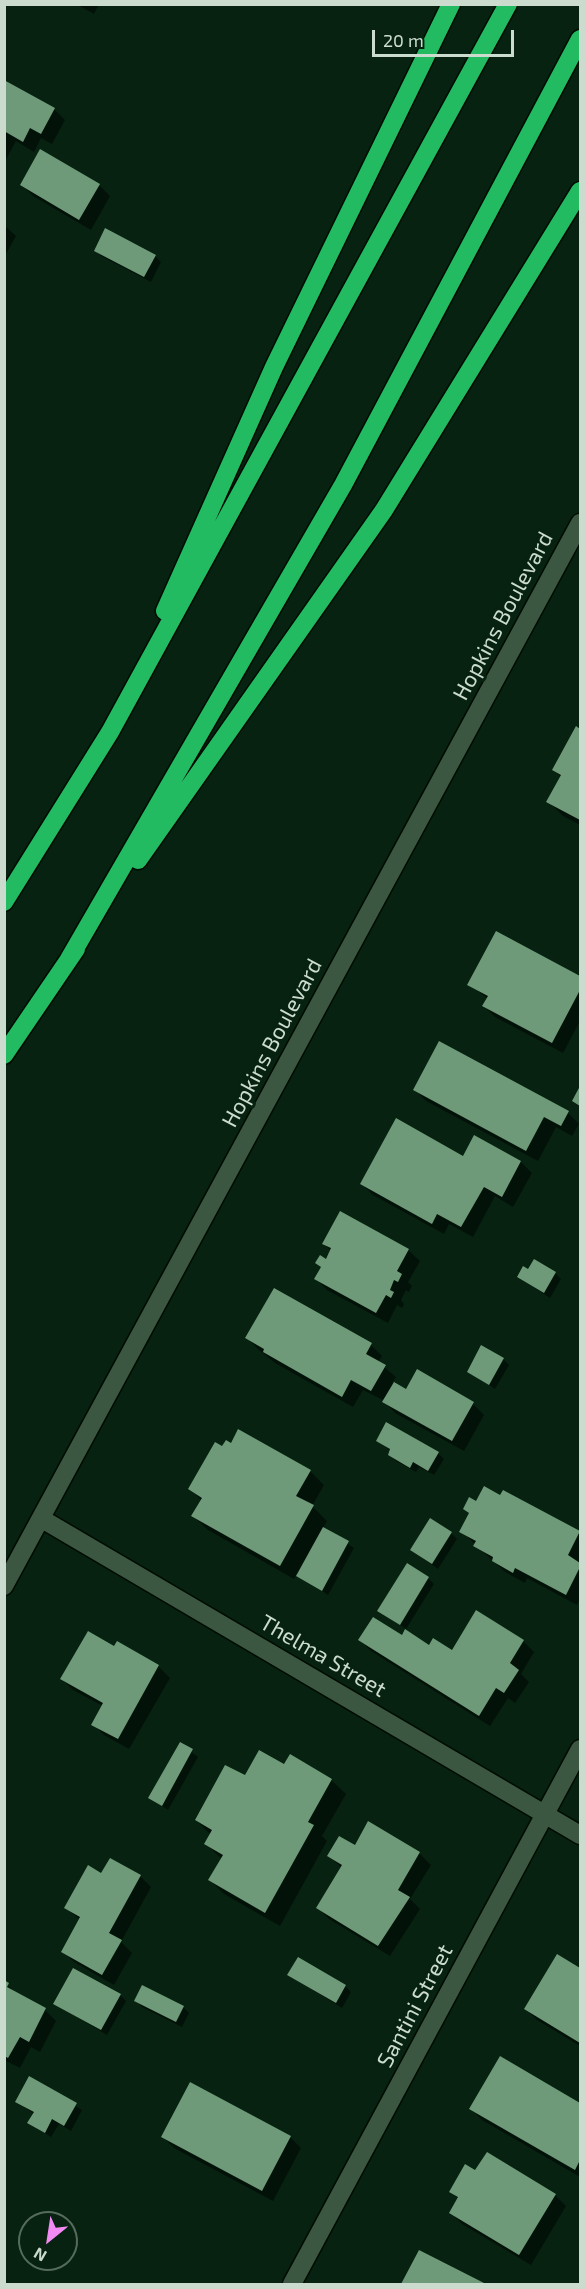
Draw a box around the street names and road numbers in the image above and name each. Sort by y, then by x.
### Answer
street label: Hopkins Boulevard [447,527,559,705]
street label: Hopkins Boulevard [216,954,328,1132]
street label: Thelma Street [255,1609,391,1703]
street label: Santini Street [372,1940,458,2072]

